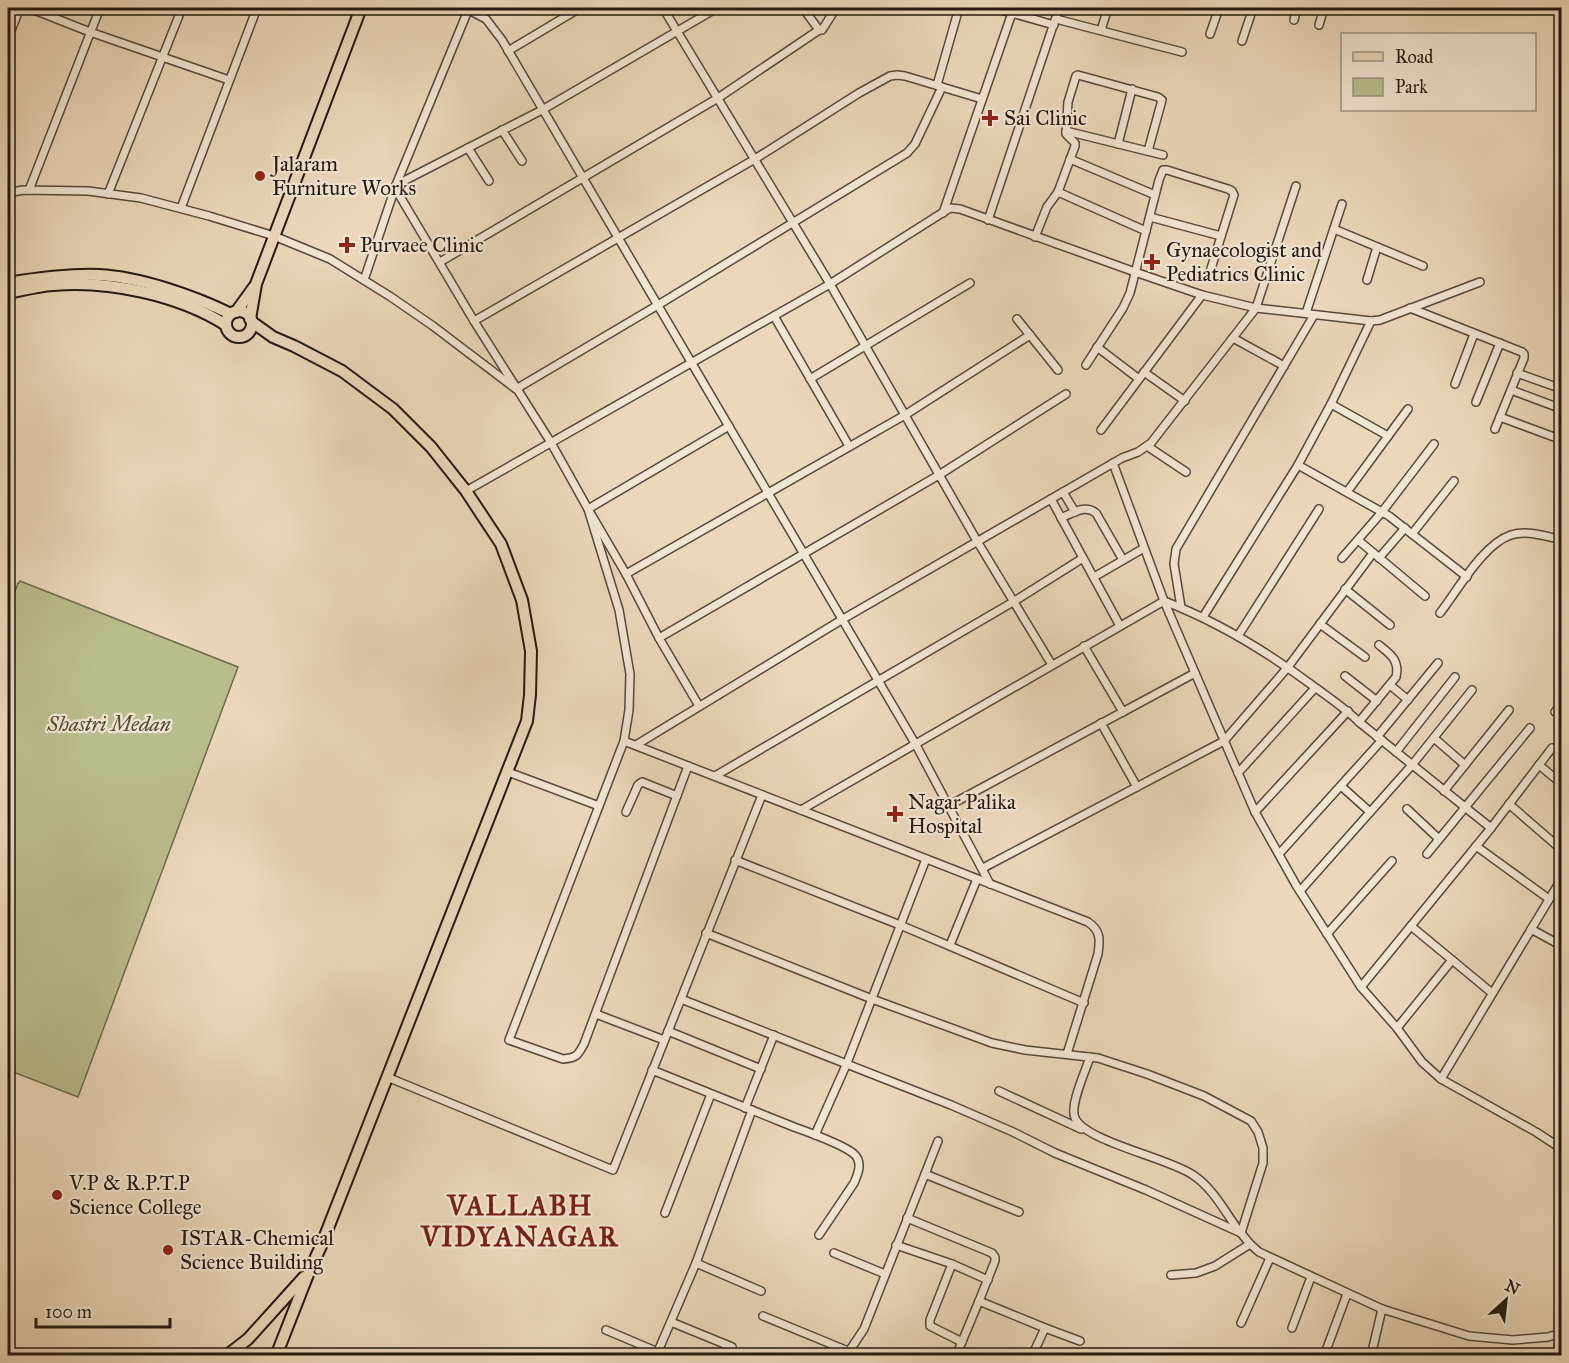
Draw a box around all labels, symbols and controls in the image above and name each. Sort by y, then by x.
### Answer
legend [1341,33,1536,111]
text: Road [1395,46,1433,68]
text: Park [1395,76,1428,98]
place label: Sai Clinic [1004,105,1087,131]
marker: Sai Clinic [981,109,999,127]
place label: Jalaram Furniture Works [270,151,416,201]
marker: Jalaram Furniture Works [253,169,267,183]
place label: Purvaee Clinic [360,232,484,258]
marker: Purvaee Clinic [338,236,356,254]
place label: Gynaecologist and Pediatrics Clinic [1166,237,1322,287]
marker: Gynaecologist and Pediatrics Clinic [1143,253,1161,271]
park label: Shastri Medan [46,711,171,737]
place label: Nagar Palika Hospital [908,789,1016,839]
marker: Nagar Palika Hospital [886,805,904,823]
place label: V.P & R.P.T.P Science College [68,1170,202,1220]
marker: V.P & R.P.T.P Science College [50,1188,64,1202]
district label: VALLABH VIDYANAGAR [420,1189,619,1253]
place label: ISTAR-Chemical Science Building [180,1225,334,1275]
marker: ISTAR-Chemical Science Building [161,1243,175,1257]
north arrow [1476,1270,1536,1330]
text: N [1502,1276,1523,1299]
scale bar [36,1291,170,1329]
text: 100 m [45,1301,92,1323]

